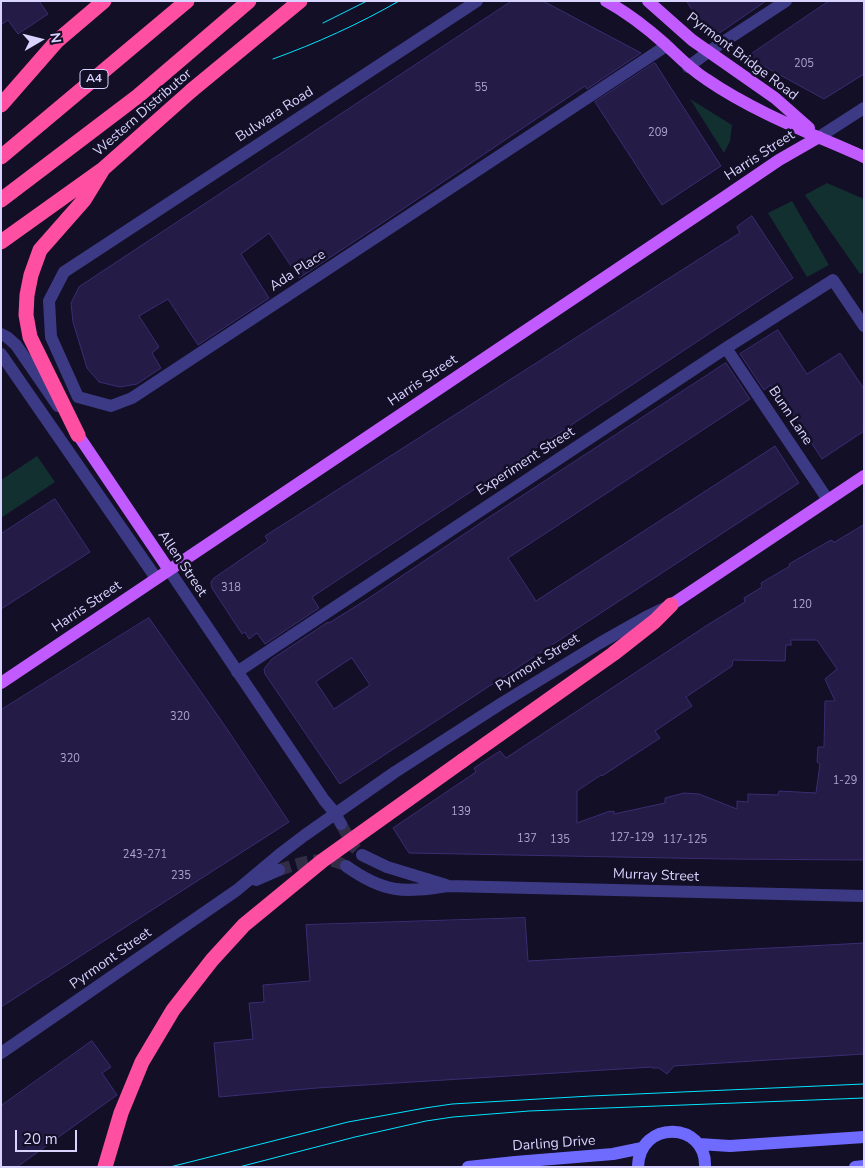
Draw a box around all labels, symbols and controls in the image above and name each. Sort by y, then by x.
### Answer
street label: Pyrmont Bridge Road [683,10,801,104]
north arrow [15,15,65,65]
text: N [45,31,65,44]
house number: 205 [794,57,814,71]
street label: Western Distributor [90,66,196,160]
road number: A4 [80,70,108,88]
house number: 55 [474,81,488,95]
street label: Bulwara Road [233,84,317,146]
house number: 209 [648,126,668,140]
street label: Harris Street [722,127,798,185]
street label: Ada Place [267,247,329,295]
street label: Harris Street [385,352,461,410]
street label: Bunn Lane [764,383,816,449]
street label: Experiment Street [474,424,578,500]
street label: Allen Street [154,528,210,600]
street label: Harris Street [49,578,125,636]
house number: 318 [221,581,241,595]
house number: 120 [792,598,812,612]
street label: Pyrmont Street [493,631,583,695]
house number: 320 [170,710,190,724]
house number: 320 [60,752,80,766]
house number: 1-29 [833,774,857,788]
house number: 139 [451,805,471,819]
house number: 127-129 [610,831,654,845]
house number: 137 [517,832,537,846]
house number: 135 [550,833,570,847]
house number: 117-125 [663,833,707,847]
house number: 243-271 [123,848,167,862]
street label: Murray Street [613,866,699,886]
house number: 235 [171,869,191,883]
street label: Pyrmont Street [67,925,155,993]
scale bar [18,1120,80,1152]
text: 20 m [23,1129,58,1149]
street label: Darling Drive [512,1133,596,1155]

